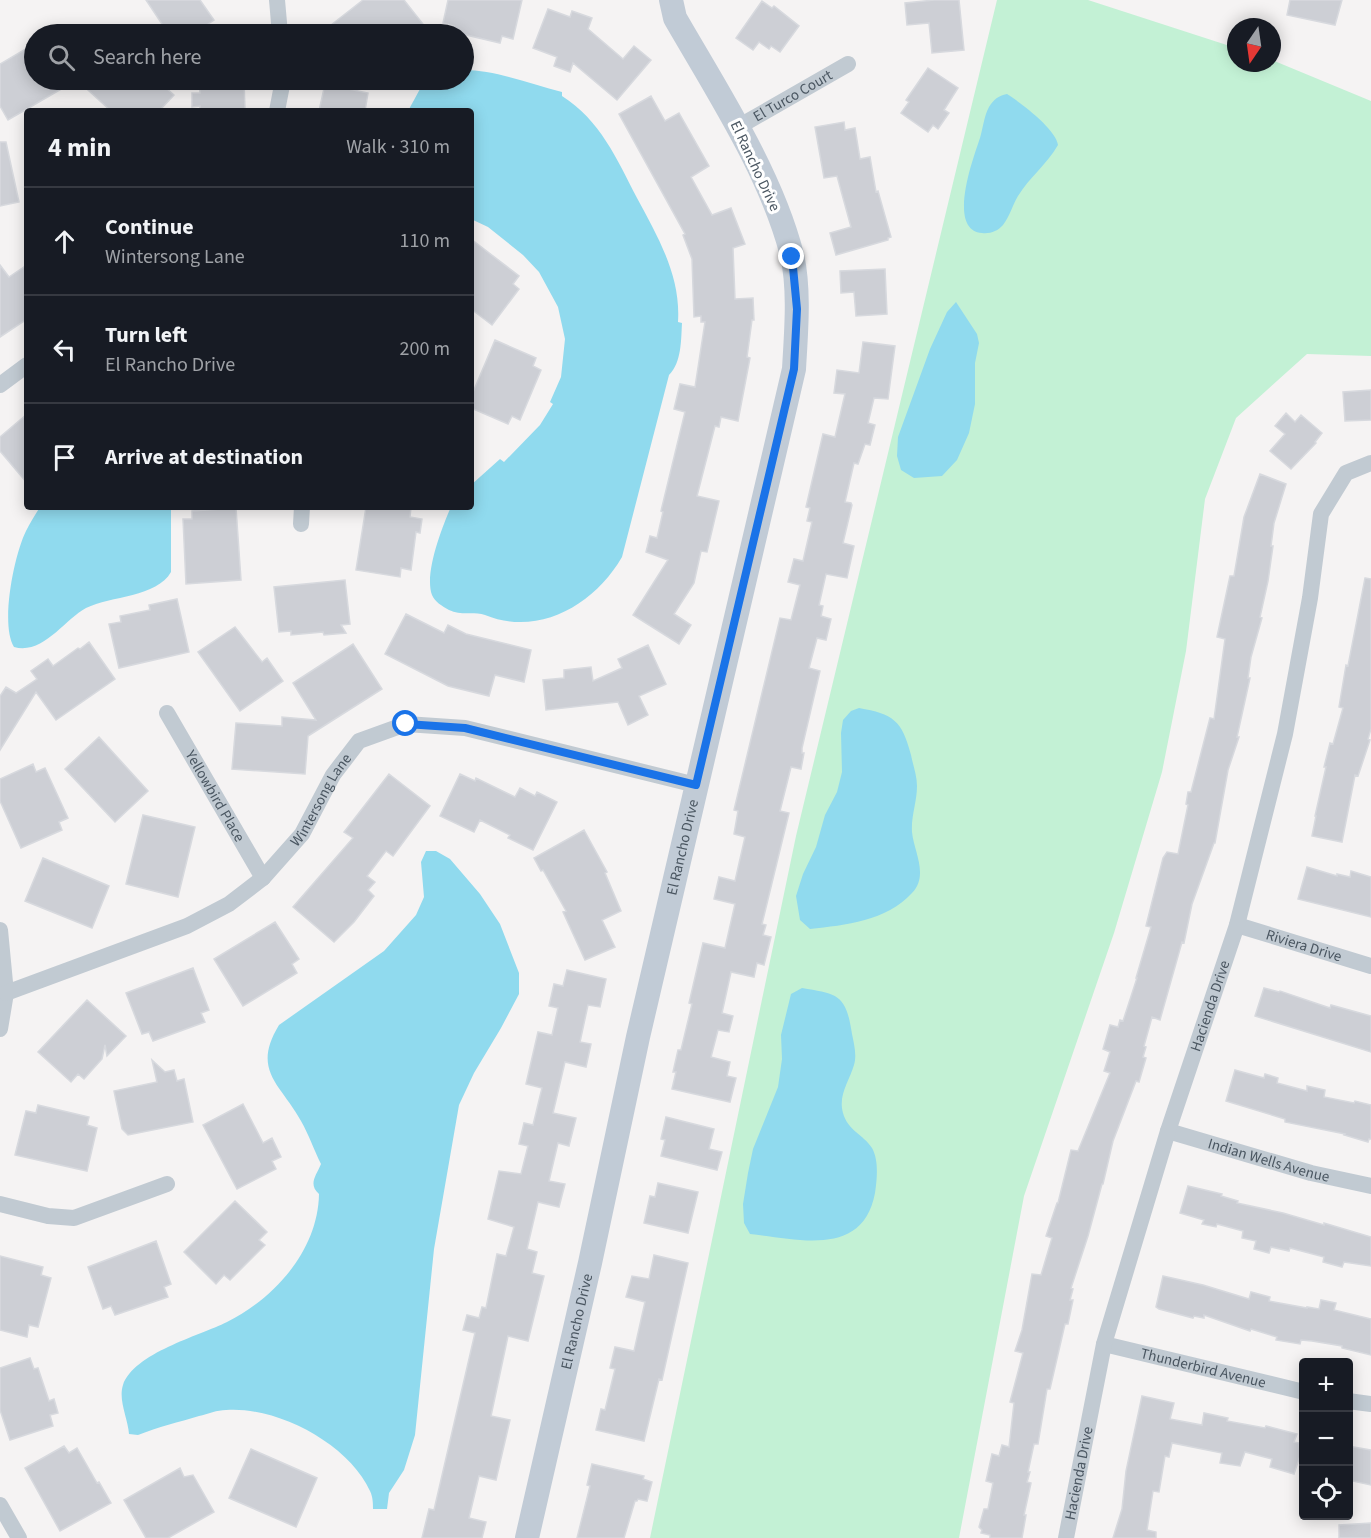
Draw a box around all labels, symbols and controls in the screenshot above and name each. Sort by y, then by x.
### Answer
north arrow [1227,18,1281,72]
search box [24,24,474,90]
icon: search [45,41,78,74]
text: Search here [93,41,201,73]
street label: El Turco Court [749,65,836,127]
street label: El Rancho Drive [725,117,785,215]
text: 4 min [48,129,111,166]
text: Walk · 310 m [346,133,450,161]
text: Continue [105,211,194,243]
icon: ahead [48,225,81,258]
text: 110 m [400,227,450,255]
text: Wintersong Lane [105,243,245,271]
route end [778,243,804,269]
text: Turn left [105,319,187,351]
icon: left [48,333,81,366]
text: 200 m [400,335,450,363]
text: El Rancho Drive [105,351,235,379]
icon: arrive [48,441,81,474]
text: Arrive at destination [105,441,303,473]
route start [392,710,418,736]
street label: Yellowbird Place [180,745,250,846]
street label: Wintersong Lane [285,749,356,851]
street label: El Rancho Drive [661,797,704,897]
street label: Riviera Drive [1263,924,1345,967]
street label: Hacienda Drive [1185,958,1235,1054]
street label: Indian Wells Avenue [1206,1133,1332,1187]
street label: El Rancho Drive [555,1272,598,1372]
street label: Thunderbird Avenue [1138,1343,1268,1393]
map controls [1299,1358,1353,1520]
button: + [1299,1358,1353,1412]
button: − [1299,1412,1353,1466]
street label: Hacienda Drive [1059,1425,1098,1522]
button: locate [1299,1466,1353,1520]

